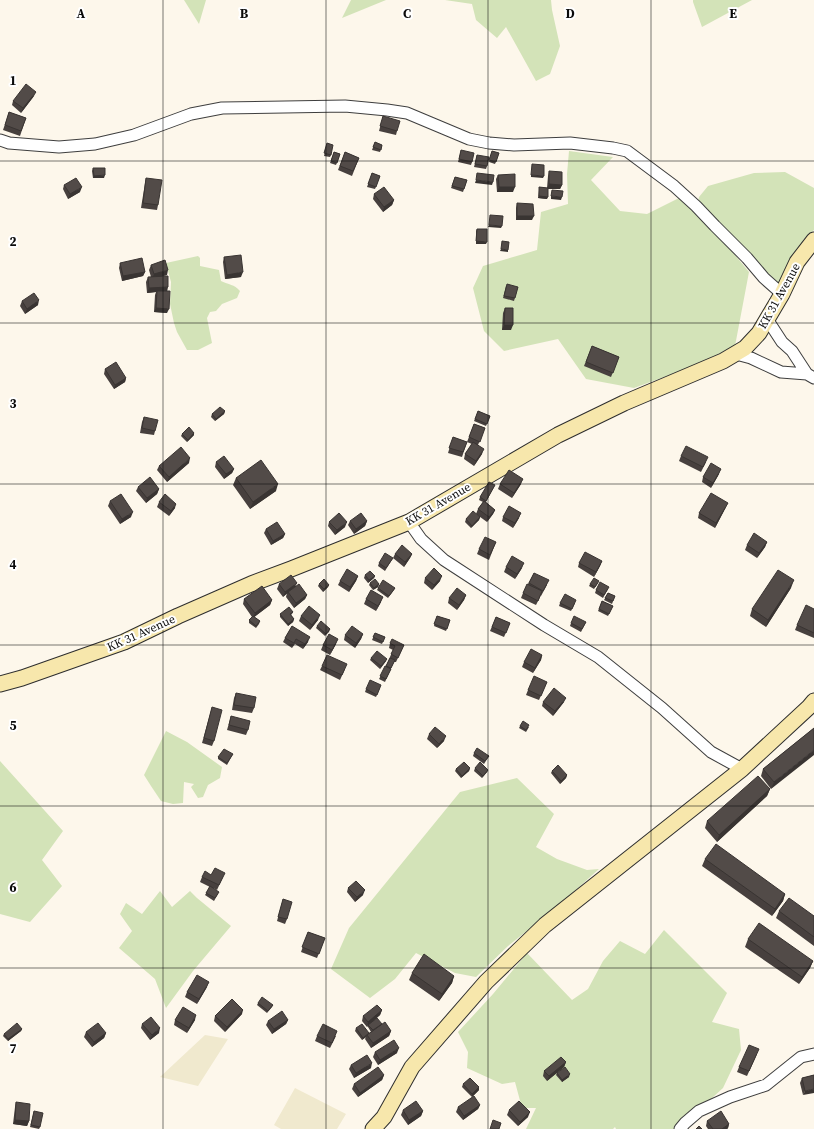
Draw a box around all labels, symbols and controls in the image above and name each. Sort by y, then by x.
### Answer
text: A [77,5,86,22]
text: B [240,5,249,22]
text: C [403,5,411,22]
text: D [565,5,575,22]
text: E [729,5,737,22]
text: 1 [9,72,17,89]
text: 2 [9,233,17,250]
street label: KK 31 Avenue [754,260,804,332]
text: 3 [9,395,17,412]
street label: KK 31 Avenue [402,479,474,529]
text: 4 [9,556,17,573]
street label: KK 31 Avenue [104,611,178,655]
text: 5 [9,717,17,734]
text: 6 [9,879,17,896]
text: 7 [9,1040,17,1057]

